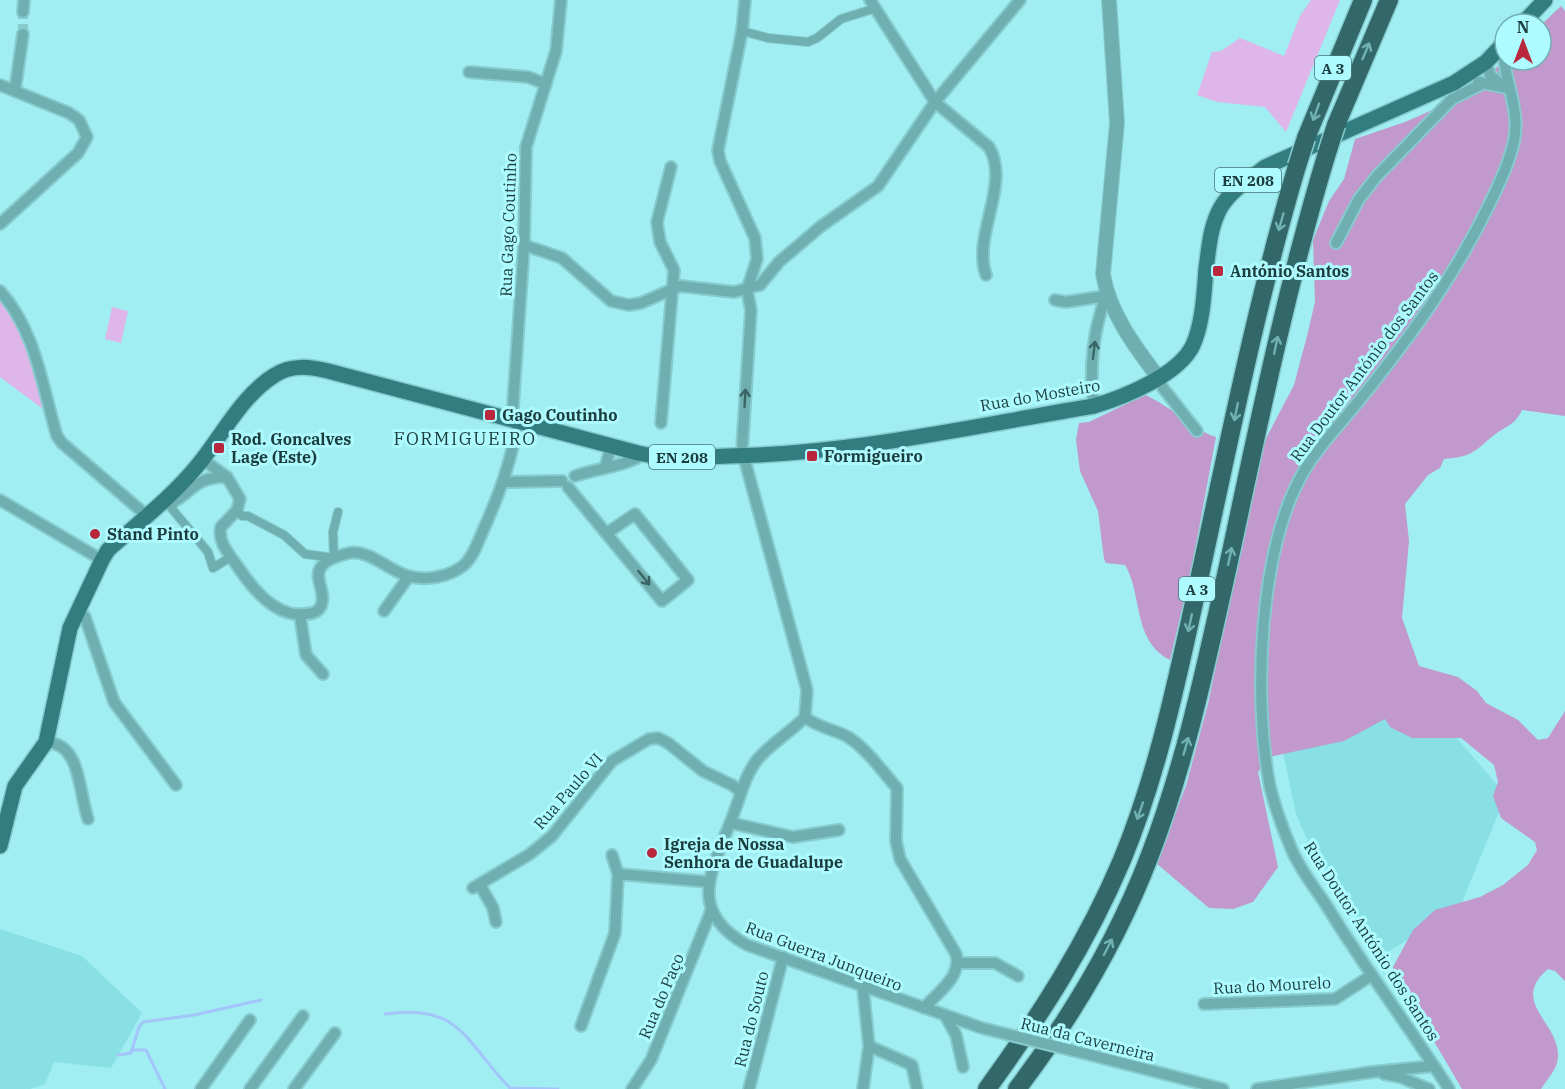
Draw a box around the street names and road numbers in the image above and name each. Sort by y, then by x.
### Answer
road number: A 3 [1315,56,1351,80]
street label: Rua Gago Coutinho [495,153,521,297]
road number: EN 208 [1215,168,1281,192]
street label: Rua Doutor António dos Santos [1286,267,1442,465]
street label: Rua do Mosteiro [978,375,1102,415]
road number: EN 208 [649,445,715,469]
road number: A 3 [1179,577,1215,601]
street label: Rua Paulo VI [529,749,607,833]
street label: Rua Doutor António dos Santos [1300,838,1444,1044]
street label: Rua Guerra Junqueiro [743,917,905,995]
street label: Rua do Paço [634,950,688,1042]
street label: Rua do Souto [729,969,773,1069]
street label: Rua do Mourelo [1213,972,1331,998]
street label: Rua da Caverneira [1019,1013,1157,1065]

